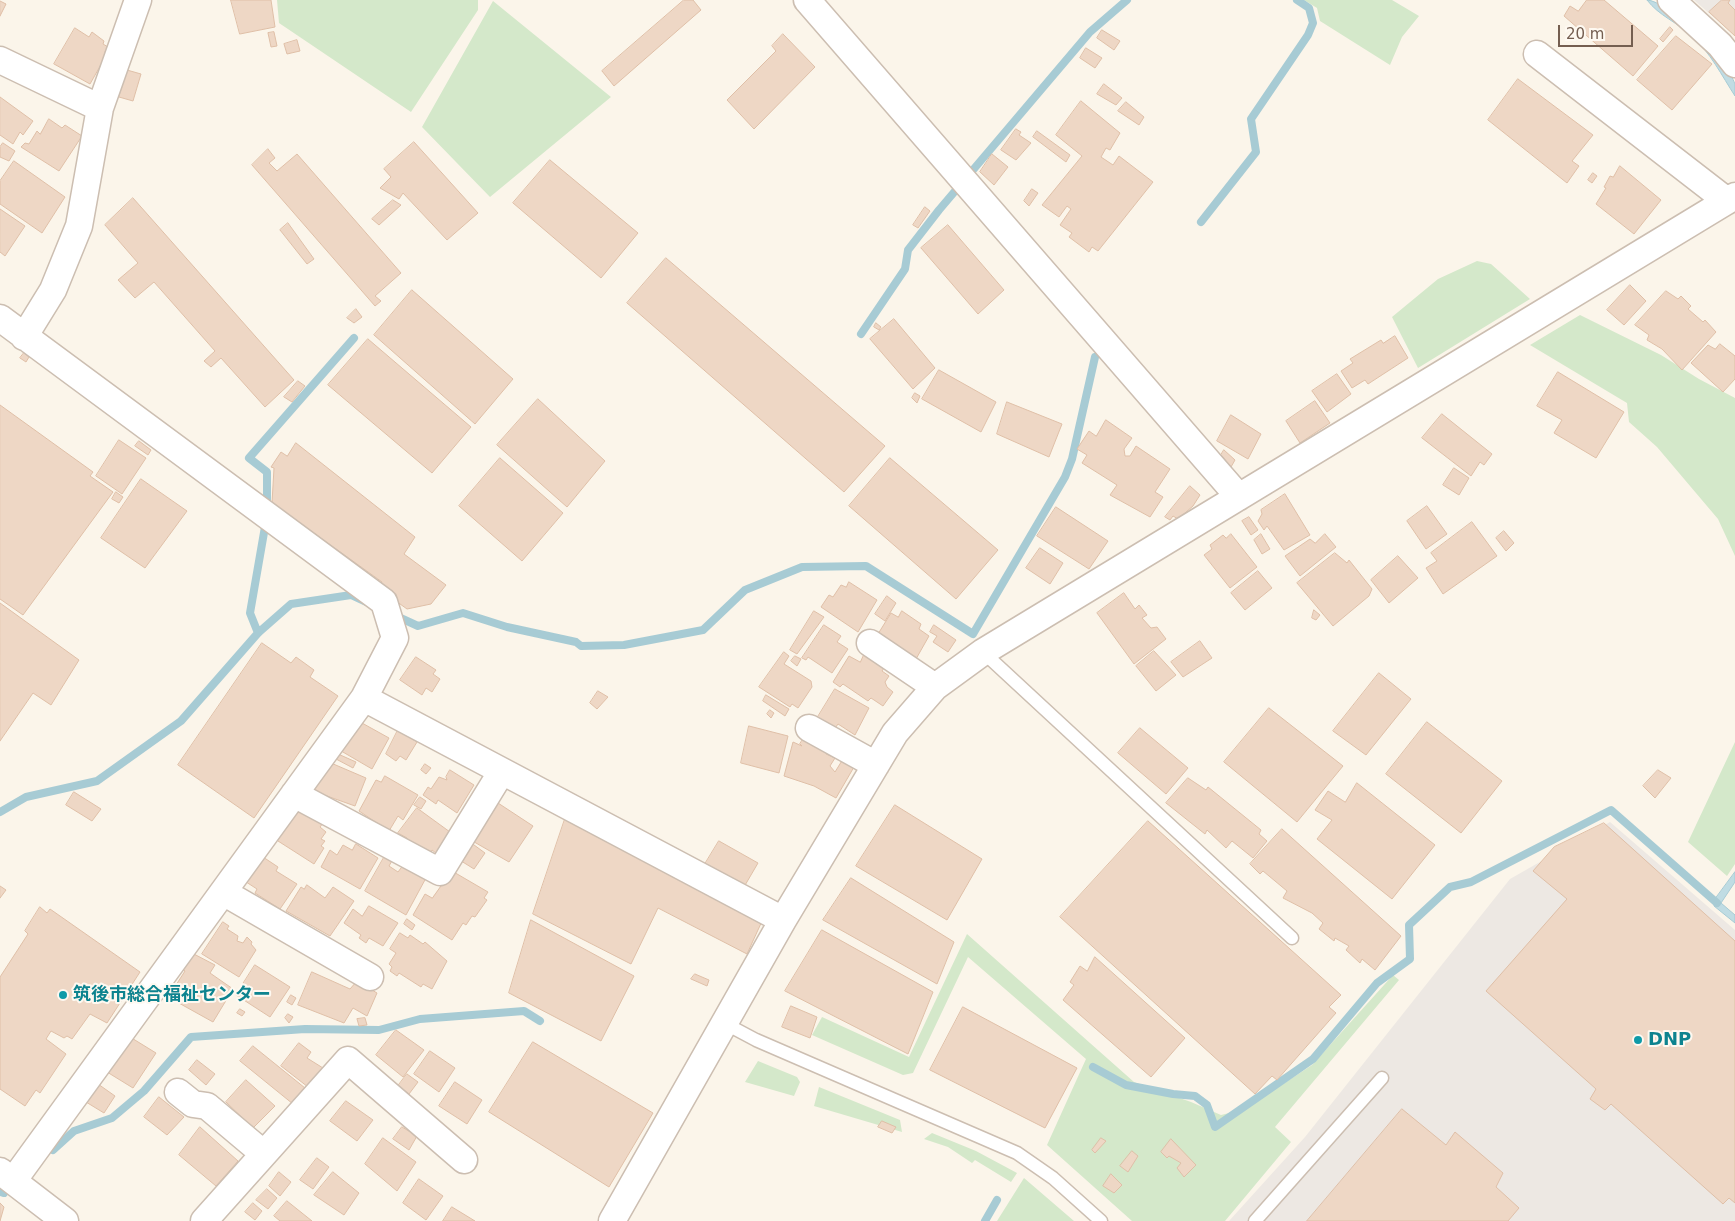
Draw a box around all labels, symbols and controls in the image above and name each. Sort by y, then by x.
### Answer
scale bar [1560,15,1635,47]
text: 20 m [1566,25,1604,43]
place label: 筑後市総合福祉センター [73,984,271,1006]
marker: 筑後市総合福祉センター [57,989,69,1001]
place label: DNP [1648,1029,1691,1051]
marker: DNP [1632,1034,1644,1046]

